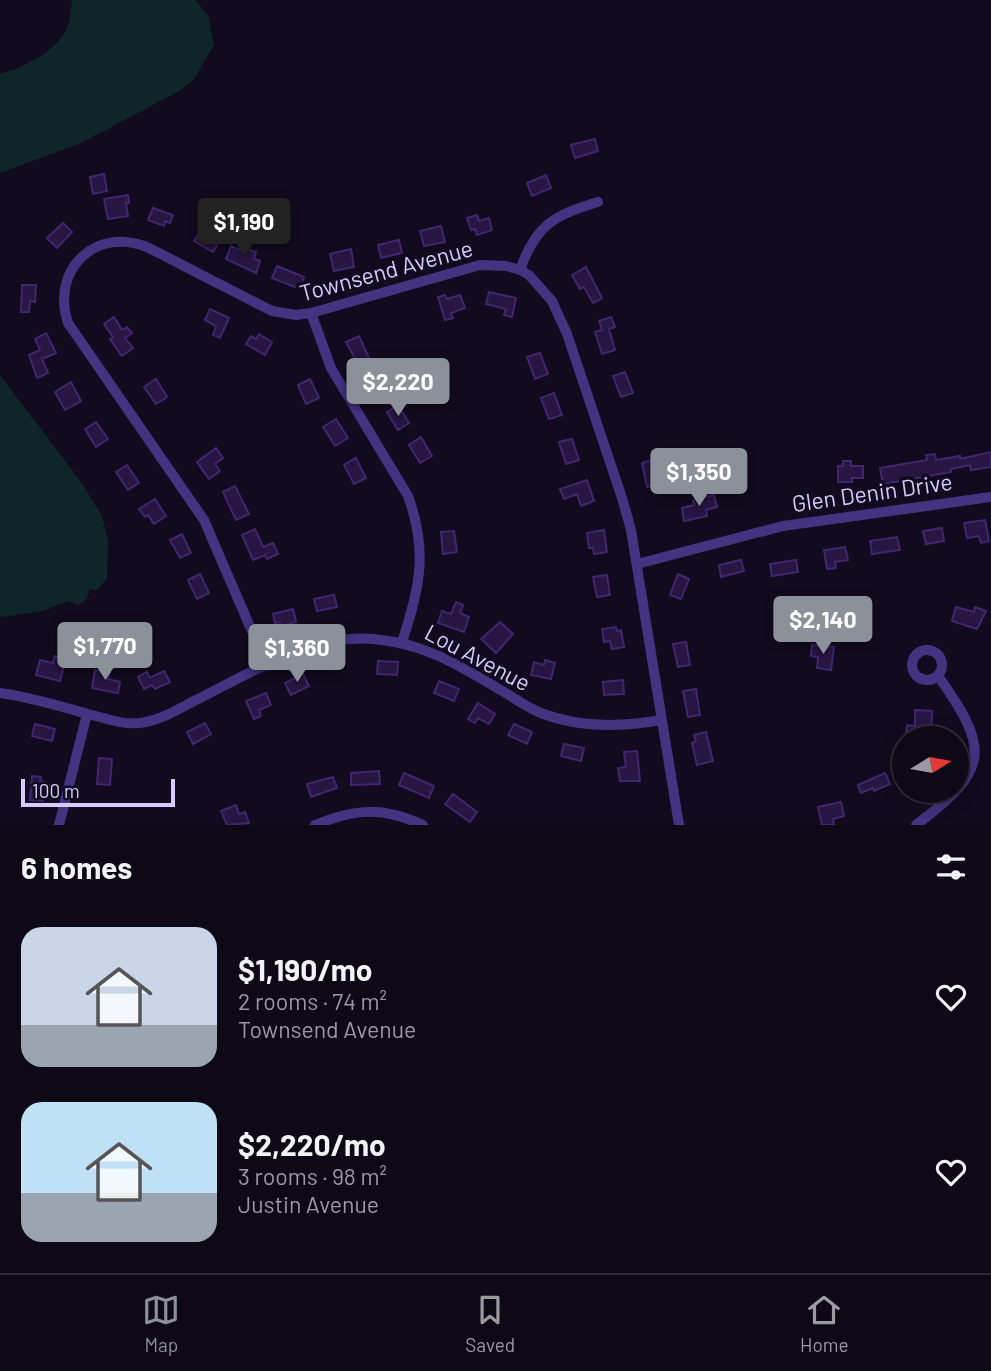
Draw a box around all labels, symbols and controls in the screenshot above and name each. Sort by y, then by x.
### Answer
pin: $1,190 [187,198,301,258]
text: $1,190 [214,207,274,235]
street label: Townsend Avenue [296,233,476,307]
pin: $2,220 [341,358,455,418]
text: $2,220 [362,367,434,395]
pin: $1,350 [642,448,756,508]
text: $1,350 [666,457,732,485]
street label: Glen Denin Drive [790,467,954,517]
pin: $2,140 [766,596,880,656]
text: $2,140 [789,605,857,633]
street label: Lou Avenue [420,617,536,697]
pin: $1,770 [48,622,162,682]
pin: $1,360 [240,624,354,684]
text: $1,770 [73,631,137,659]
text: $1,360 [264,633,330,661]
north arrow [892,726,970,803]
map controls [892,726,969,803]
scale bar [21,776,175,808]
text: 100 m [32,779,80,802]
icon: filters [932,848,970,886]
text: 6 homes [21,849,132,885]
text: $1,190/mo [238,951,372,987]
icon: home [77,955,161,1039]
icon: heart [932,978,970,1016]
text: 2 rooms · 74 m² [238,987,387,1015]
text: Townsend Avenue [238,1015,416,1043]
text: $2,220/mo [238,1126,386,1162]
icon: home [77,1130,161,1214]
icon: heart [932,1153,970,1191]
text: 3 rooms · 98 m² [238,1162,387,1190]
text: Justin Avenue [238,1190,379,1218]
tab: Map [142,1291,180,1356]
tab: Saved [465,1291,515,1356]
tab: Home [800,1291,849,1356]

